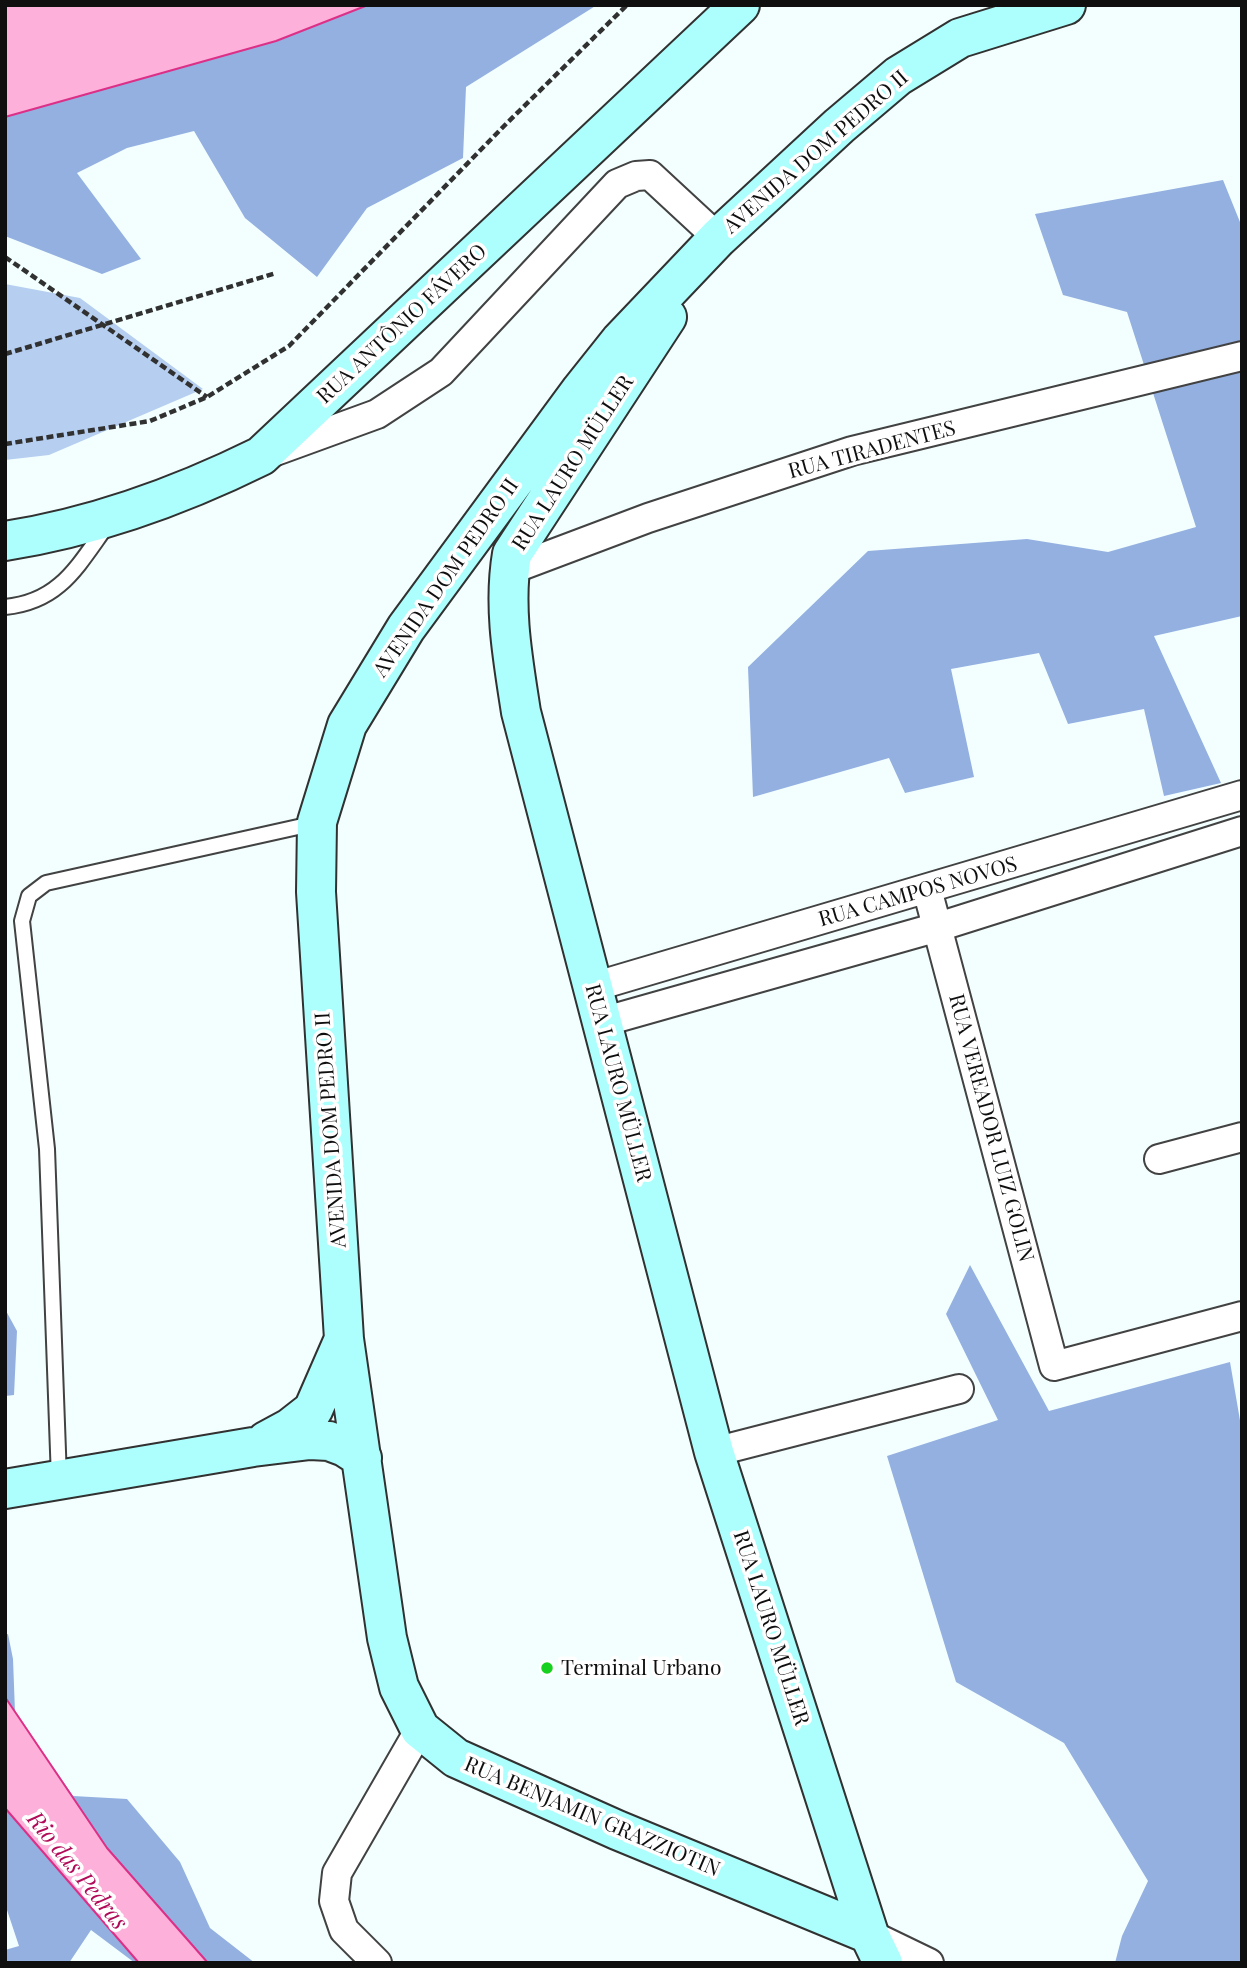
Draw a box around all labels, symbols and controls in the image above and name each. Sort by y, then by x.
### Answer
street label: AVENIDA DOM PEDRO II [719,65,913,239]
street label: RUA ANTÔNIO FÁVERO [312,239,492,409]
street label: RUA LAURO MÜLLER [507,371,639,555]
street label: RUA TIRADENTES [786,416,958,484]
street label: AVENIDA DOM PEDRO II [368,474,524,682]
street label: RUA CAMPOS NOVOS [816,852,1020,932]
street label: RUA LAURO MÜLLER [579,981,657,1185]
street label: RUA VEREADOR LUIZ GOLIN [943,991,1039,1265]
street label: AVENIDA DOM PEDRO II [310,1011,352,1249]
street label: RUA LAURO MÜLLER [728,1527,814,1729]
place label: Terminal Urbano [561,1655,721,1681]
marker: Terminal Urbano [539,1660,555,1676]
street label: RUA BENJAMIN GRAZZIOTIN [460,1752,724,1882]
water label: Rio das Pedras [21,1806,133,1936]

